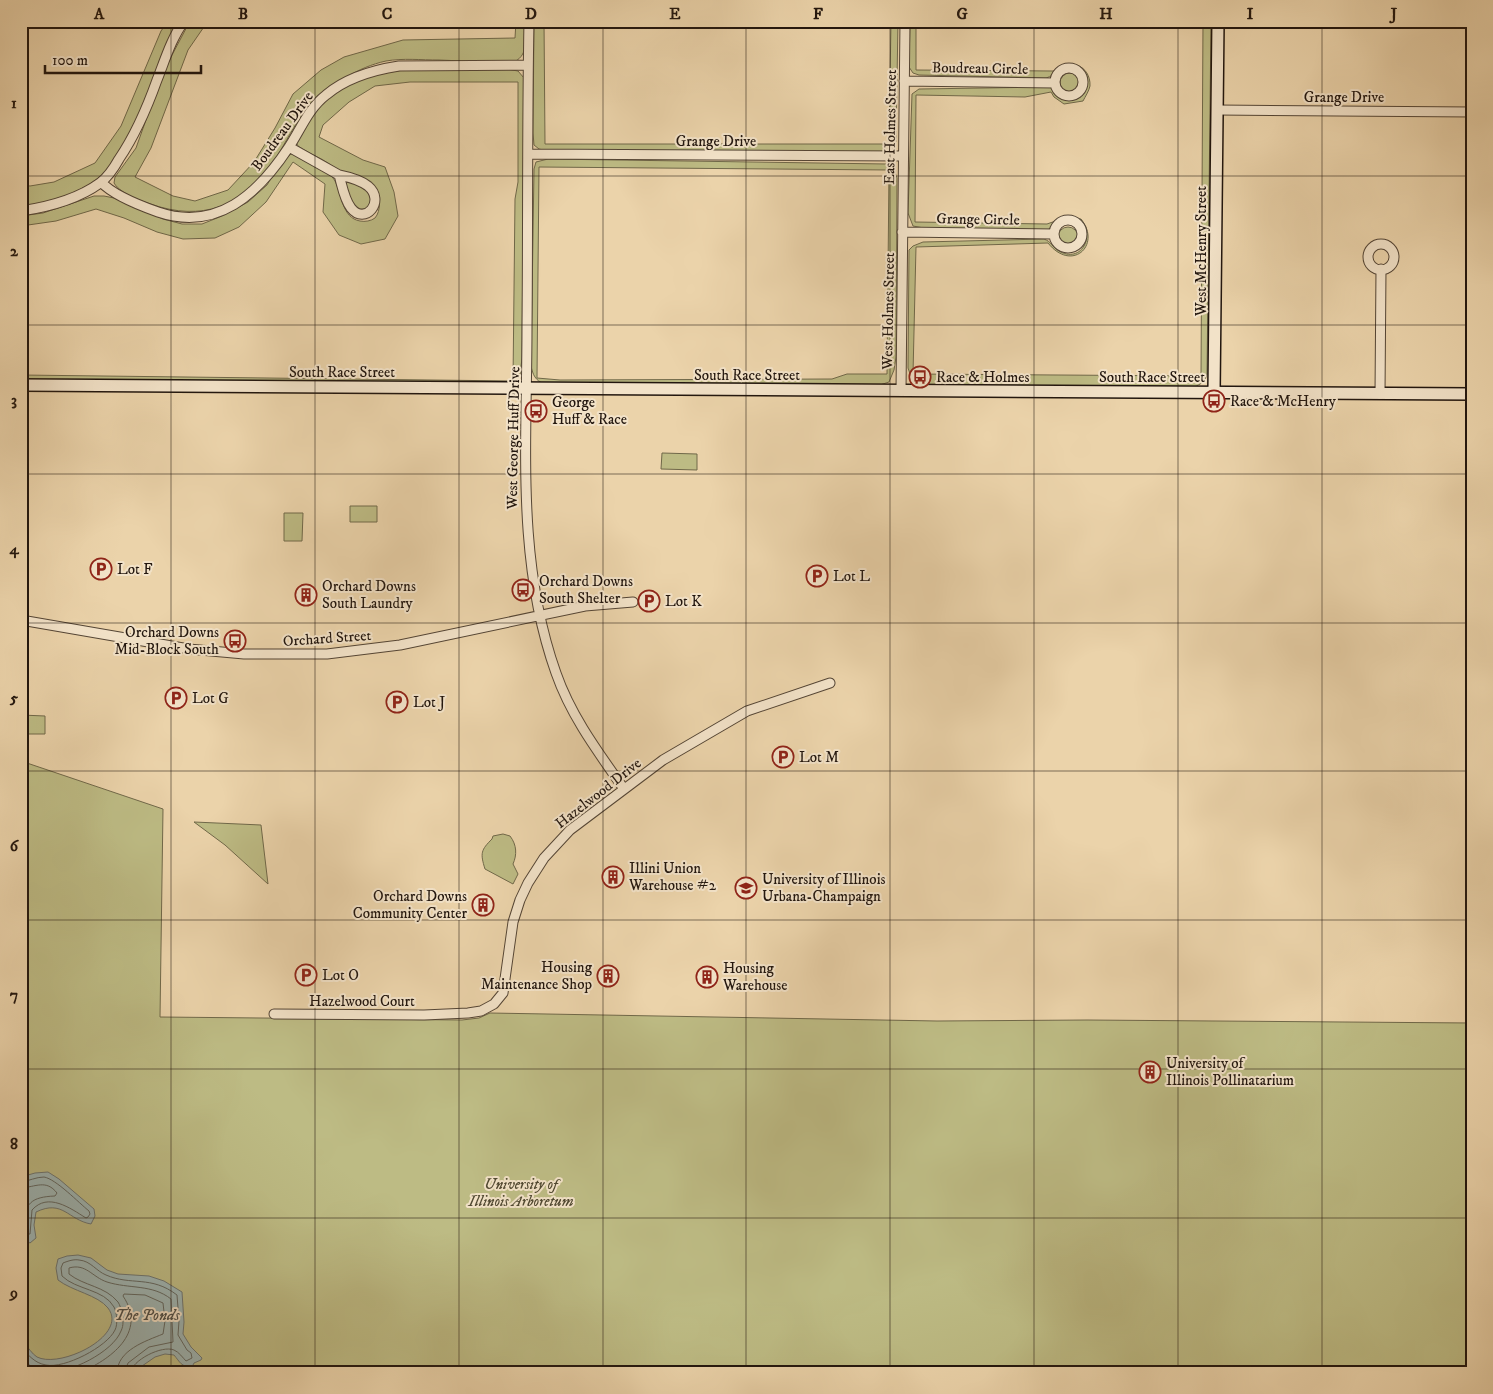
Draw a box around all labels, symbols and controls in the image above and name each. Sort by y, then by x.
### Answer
text: A [93,4,105,24]
text: B [238,4,248,24]
text: C [382,4,392,24]
text: D [525,4,537,24]
text: E [669,4,681,24]
text: F [813,4,823,24]
text: G [956,4,968,24]
text: H [1099,4,1113,24]
text: I [1247,4,1254,24]
text: J [1389,4,1398,24]
scale bar [45,42,201,74]
text: 100 m [52,51,88,70]
street label: Boudreau Circle [932,58,1028,79]
street label: East Holmes Street [880,69,901,185]
street label: Boudreau Drive [247,88,318,175]
street label: Grange Drive [1304,88,1384,107]
text: 1 [11,93,17,113]
street label: Grange Drive [676,132,756,151]
street label: West McHenry Street [1192,186,1211,317]
street label: Grange Circle [936,209,1020,230]
text: 2 [10,241,19,261]
street label: West Holmes Street [878,252,899,371]
street label: South Race Street [289,363,395,382]
bus stop icon: Race & Holmes [908,365,932,389]
street label: West George Huff Drive [503,366,524,511]
street label: South Race Street [694,366,800,385]
place label: Race & Holmes [936,368,1030,387]
street label: South Race Street [1099,368,1205,387]
bus stop icon: Race & McHenry [1202,389,1226,413]
text: 3 [11,390,17,410]
place label: Race & McHenry [1230,392,1337,411]
place label: George Huff & Race [552,393,627,429]
bus stop icon: George Huff & Race [524,399,548,423]
text: 4 [8,539,19,559]
parking icon: Lot F [89,557,113,581]
place label: Lot F [117,560,152,579]
parking icon: Lot L [805,564,829,588]
place label: Lot L [833,567,870,586]
place label: Orchard Downs South Shelter [539,572,633,608]
place label: Orchard Downs South Laundry [322,577,416,613]
bus stop icon: Orchard Downs South Shelter [511,578,535,602]
building icon: Orchard Downs South Laundry [294,583,318,607]
parking icon: Lot K [637,589,661,613]
place label: Lot K [665,592,702,611]
place label: Orchard Downs Mid-Block South [114,623,219,659]
street label: Orchard Street [282,626,372,651]
bus stop icon: Orchard Downs Mid-Block South [223,629,247,653]
parking icon: Lot G [164,686,188,710]
text: 5 [9,688,18,708]
place label: Lot G [192,689,229,708]
parking icon: Lot J [385,690,409,714]
place label: Lot J [413,693,445,712]
parking icon: Lot M [771,745,795,769]
place label: Lot M [799,748,839,767]
street label: Hazelwood Drive [551,754,645,833]
text: 6 [10,836,20,856]
place label: Illini Union Warehouse #2 [628,859,717,895]
building icon: Illini Union Warehouse #2 [601,865,625,889]
place label: University of Illinois Urbana-Champaign [762,870,886,906]
school or university icon: University of Illinois Urbana-Champaign [734,876,758,900]
place label: Orchard Downs Community Center [353,887,467,923]
building icon: Orchard Downs Community Center [471,893,495,917]
place label: Housing Maintenance Shop [481,958,593,994]
place label: Housing Warehouse [722,959,788,995]
parking icon: Lot O [294,963,318,987]
building icon: Housing Maintenance Shop [596,964,620,988]
building icon: Housing Warehouse [695,965,719,989]
place label: Lot O [322,966,359,985]
text: 7 [10,985,18,1005]
street label: Hazelwood Court [309,992,415,1011]
place label: University of Illinois Pollinatarium [1166,1054,1294,1090]
building icon: University of Illinois Pollinatarium [1138,1060,1162,1084]
text: 8 [10,1134,18,1154]
park label: University of Illinois Arboretum [468,1175,574,1211]
text: 9 [9,1283,18,1303]
water label: The Ponds [114,1305,181,1325]

